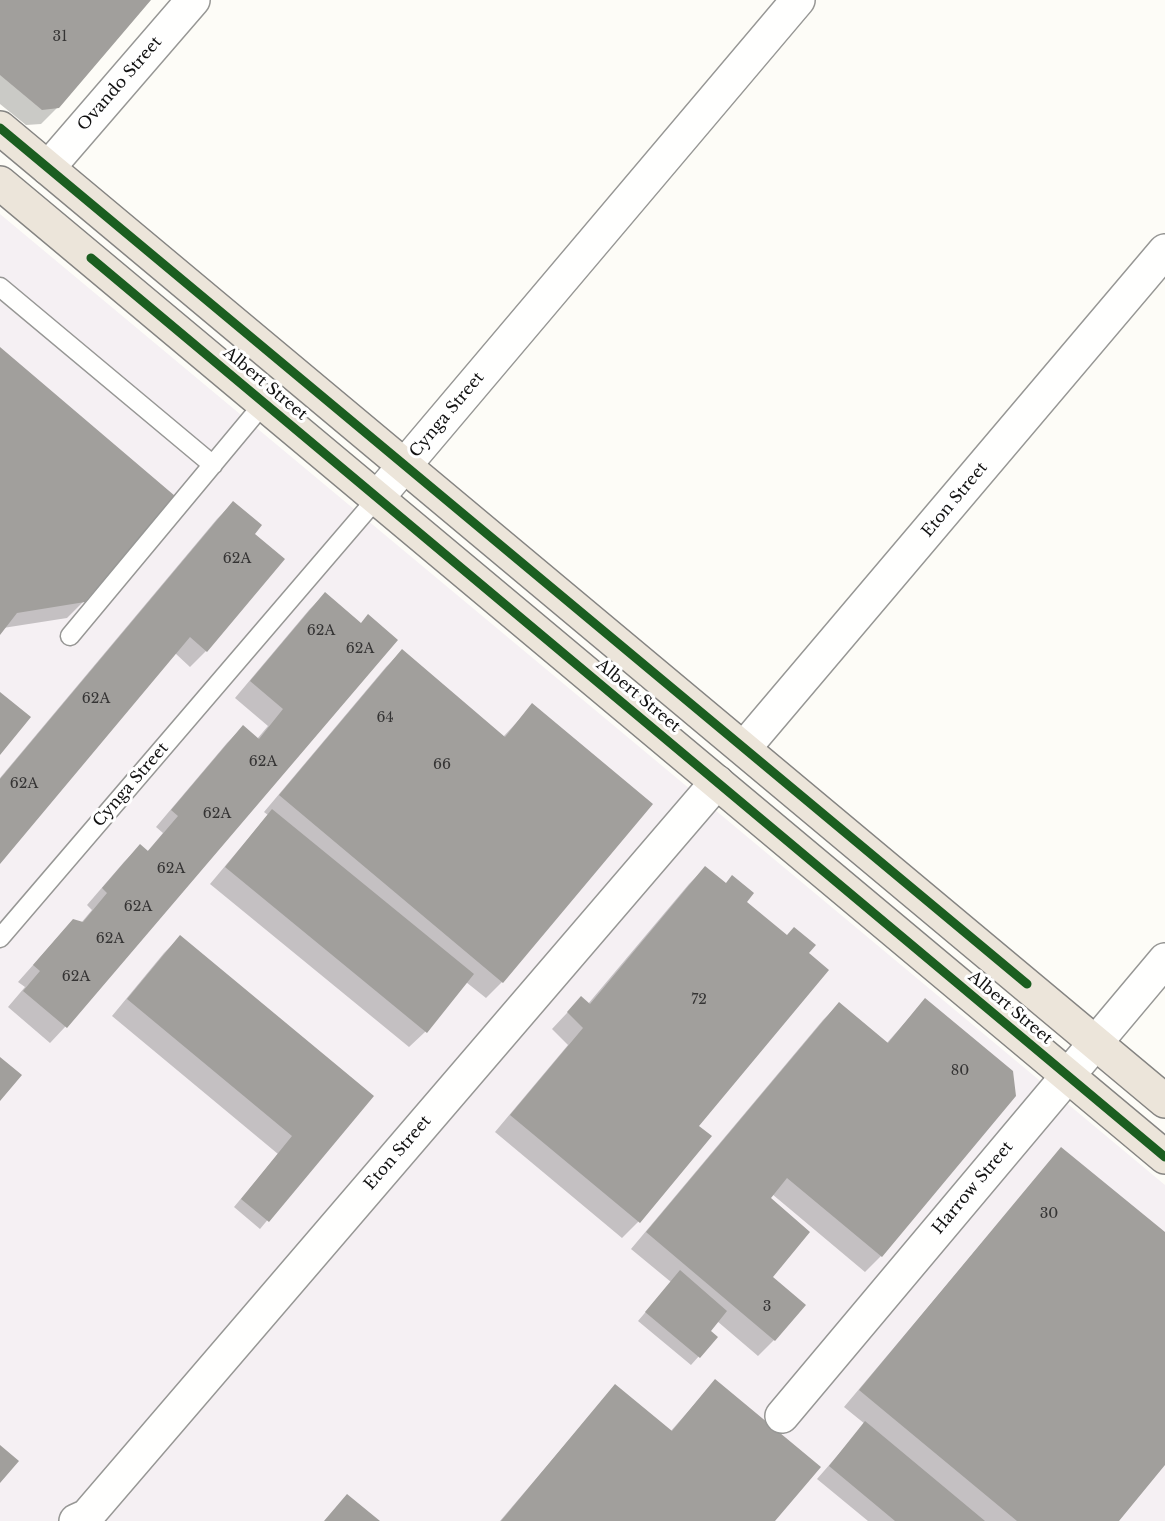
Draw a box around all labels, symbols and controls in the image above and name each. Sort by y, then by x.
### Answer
house number: 31 [53,29,67,45]
street label: Ovando Street [74,33,166,135]
street label: Albert Street [219,343,311,425]
street label: Cynga Street [406,369,488,461]
street label: Eton Street [918,459,992,541]
house number: 62A [223,551,251,567]
house number: 62A [307,623,335,639]
house number: 62A [346,641,374,657]
street label: Albert Street [592,655,684,737]
house number: 62A [82,691,110,707]
house number: 64 [376,710,394,726]
street label: Cynga Street [89,739,173,831]
house number: 62A [249,754,277,770]
house number: 66 [433,757,451,773]
house number: 62A [10,776,38,792]
house number: 62A [203,806,231,822]
house number: 62A [157,861,185,877]
house number: 62A [124,899,152,915]
house number: 62A [96,931,124,947]
street label: Albert Street [964,967,1056,1049]
house number: 62A [62,969,90,985]
house number: 72 [691,992,707,1008]
house number: 80 [951,1063,969,1079]
street label: Eton Street [361,1112,435,1194]
street label: Harrow Street [929,1138,1017,1238]
house number: 30 [1040,1206,1058,1222]
house number: 3 [763,1299,771,1315]

